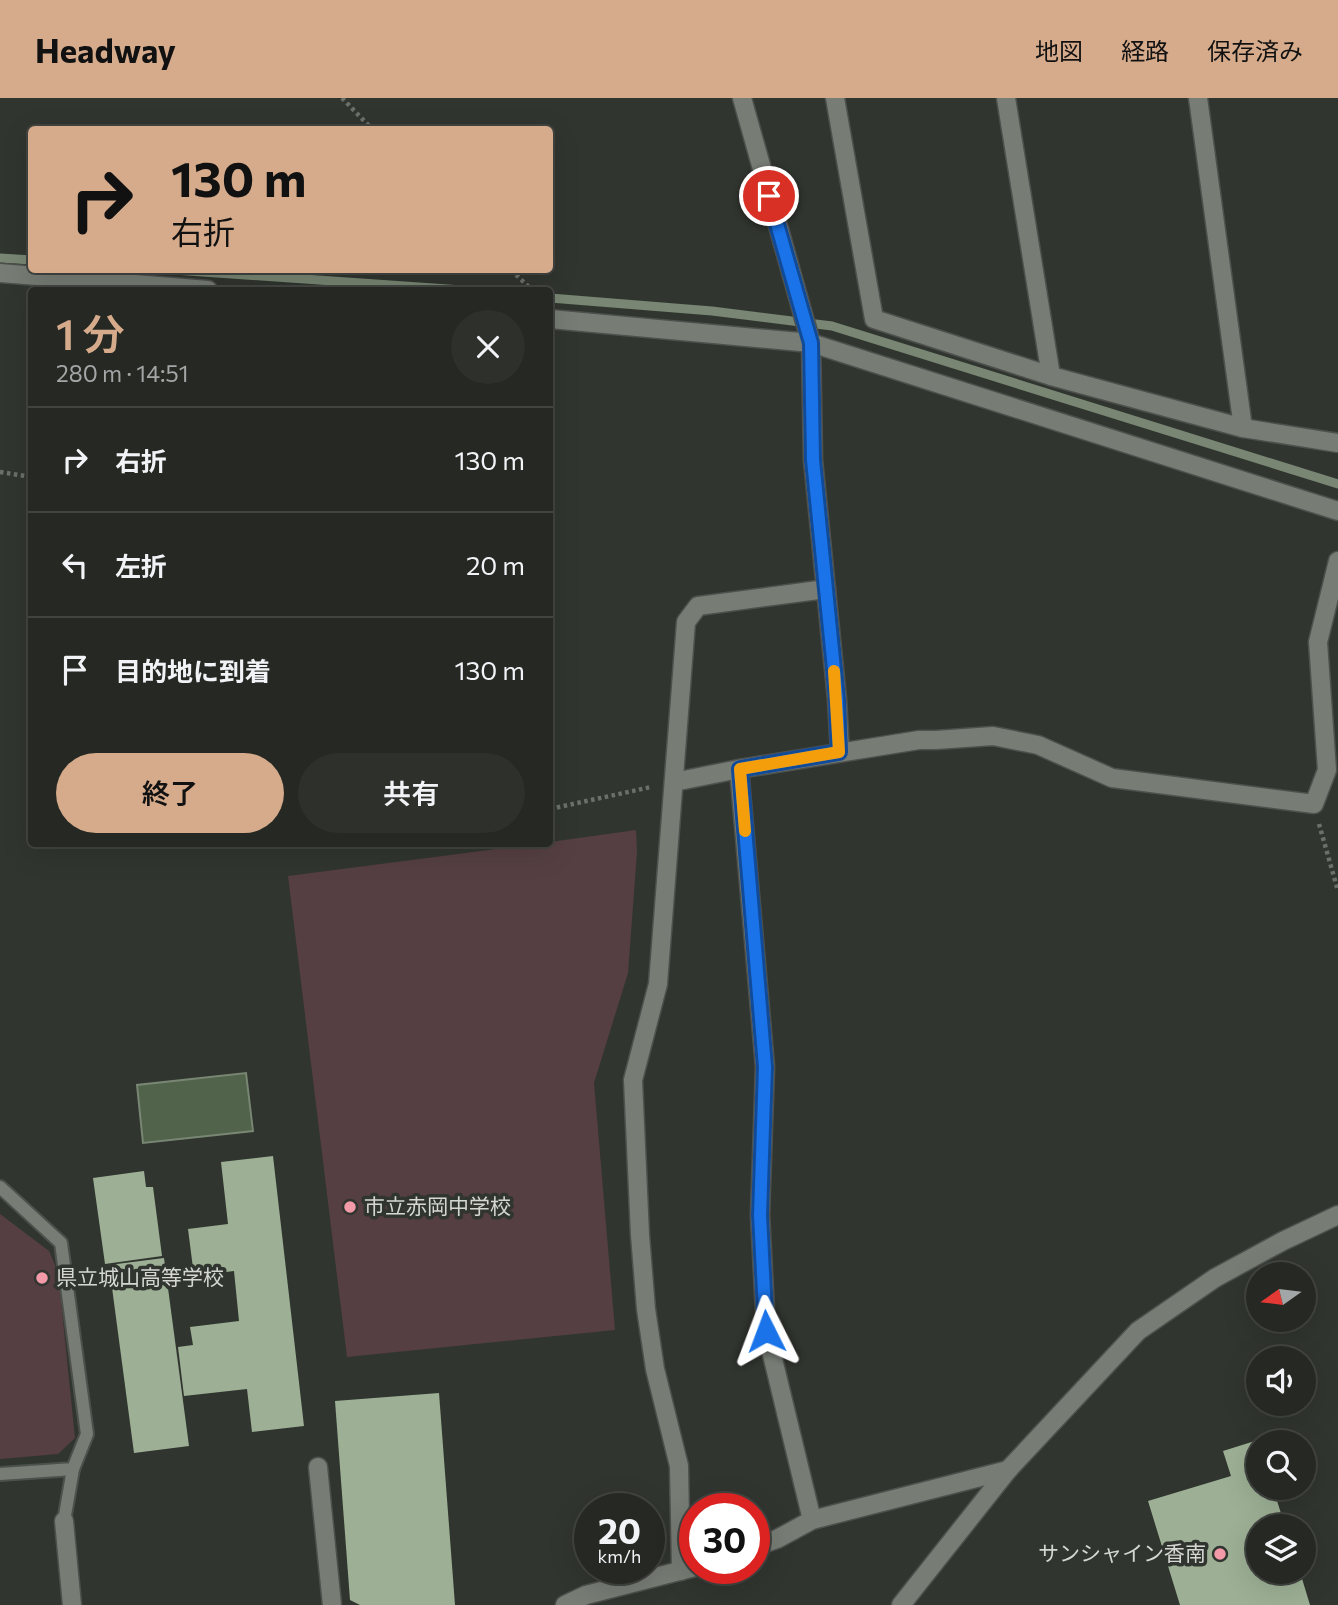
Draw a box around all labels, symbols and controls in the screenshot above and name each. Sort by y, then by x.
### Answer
text: Headway [35,29,176,70]
text: 地図 [1035,36,1083,65]
text: 経路 [1121,36,1169,65]
text: 保存済み [1207,36,1303,65]
text: 130 m [171,147,306,207]
icon: right [56,154,147,245]
pin [739,166,799,226]
icon: arrive [750,177,788,215]
text: 右折 [171,211,235,251]
text: 1 分 [56,307,125,359]
button: close [451,310,525,384]
text: 280 m · 14:51 [56,359,188,387]
icon: right [56,441,94,479]
text: 130 m [454,444,525,475]
text: 右折 [115,445,167,476]
icon: left [56,546,94,584]
text: 20 m [466,549,525,580]
text: 左折 [115,550,167,581]
icon: arrive [56,651,94,689]
text: 130 m [454,654,525,685]
text: 目的地に到着 [115,655,271,686]
button: 終了 [56,753,284,833]
button: 共有 [298,753,525,833]
place label: 市立赤岡中学校 [364,1193,511,1218]
marker: 市立赤岡中学校 [342,1199,358,1215]
north arrow [1246,1262,1316,1332]
map controls [1246,1262,1316,1584]
place label: 県立城山高等学校 [56,1264,224,1289]
marker: 県立城山高等学校 [34,1270,50,1286]
position arrow [729,1294,803,1368]
button: sound [1246,1346,1316,1416]
button: search [1246,1430,1316,1500]
speed limit sign: 30 [679,1493,770,1584]
text: 20 [598,1508,641,1551]
button: layers [1246,1514,1316,1584]
place label: サンシャイン香南 [1038,1540,1206,1565]
text: km/h [598,1545,641,1567]
marker: サンシャイン香南 [1212,1546,1228,1562]

